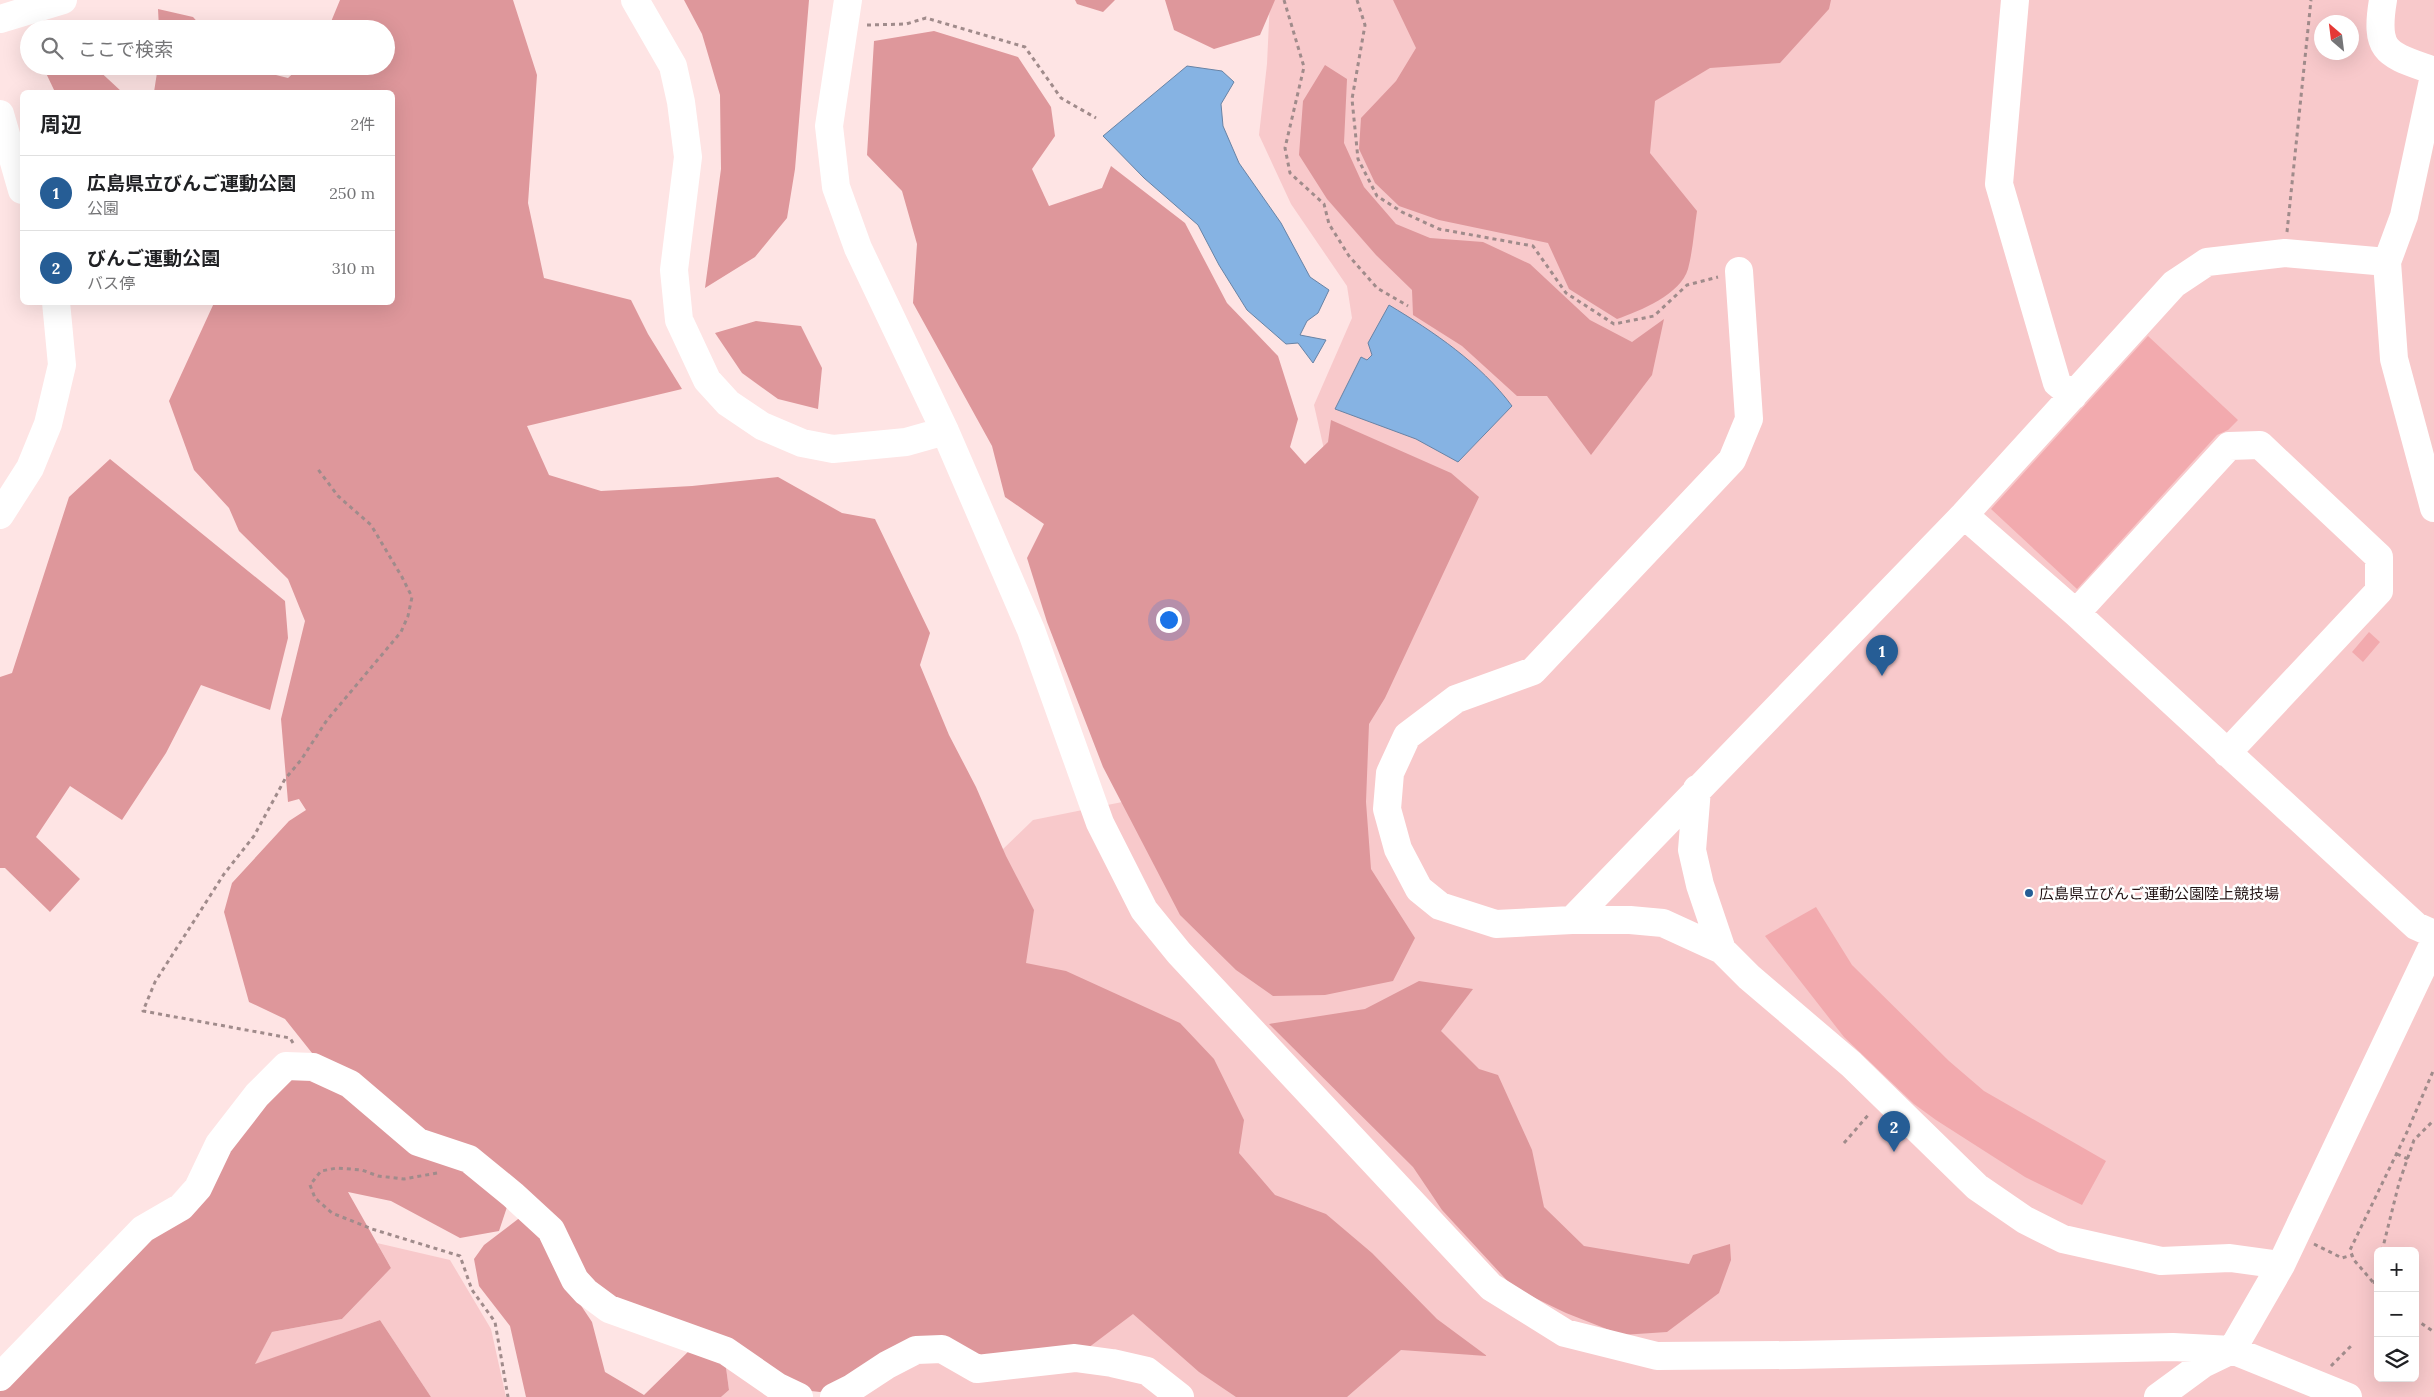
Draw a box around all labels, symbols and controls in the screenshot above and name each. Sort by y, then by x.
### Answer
north arrow [2314,15,2359,60]
search box [20,20,395,75]
icon: search [38,34,66,62]
text: ここで検索 [78,37,173,61]
text: 周辺 [40,111,82,138]
text: 2件 [350,114,375,134]
text: 広島県立びんご運動公園 [87,171,296,195]
text: 1 [53,183,59,203]
text: 250 m [329,183,375,203]
text: 公園 [87,198,119,218]
text: びんご運動公園 [87,246,220,270]
text: 2 [52,258,60,278]
text: 310 m [332,258,375,278]
text: バス停 [87,273,135,293]
your location [1156,607,1182,633]
pin: 1 [1866,635,1898,676]
place label: 広島県立びんご運動公園陸上競技場 [2039,884,2279,903]
marker: 広島県立びんご運動公園陸上競技場 [2023,887,2035,899]
pin: 2 [1878,1111,1910,1152]
map controls [2374,1247,2419,1382]
button: + [2374,1247,2419,1292]
button: − [2374,1292,2419,1337]
button: layers [2374,1337,2419,1382]

